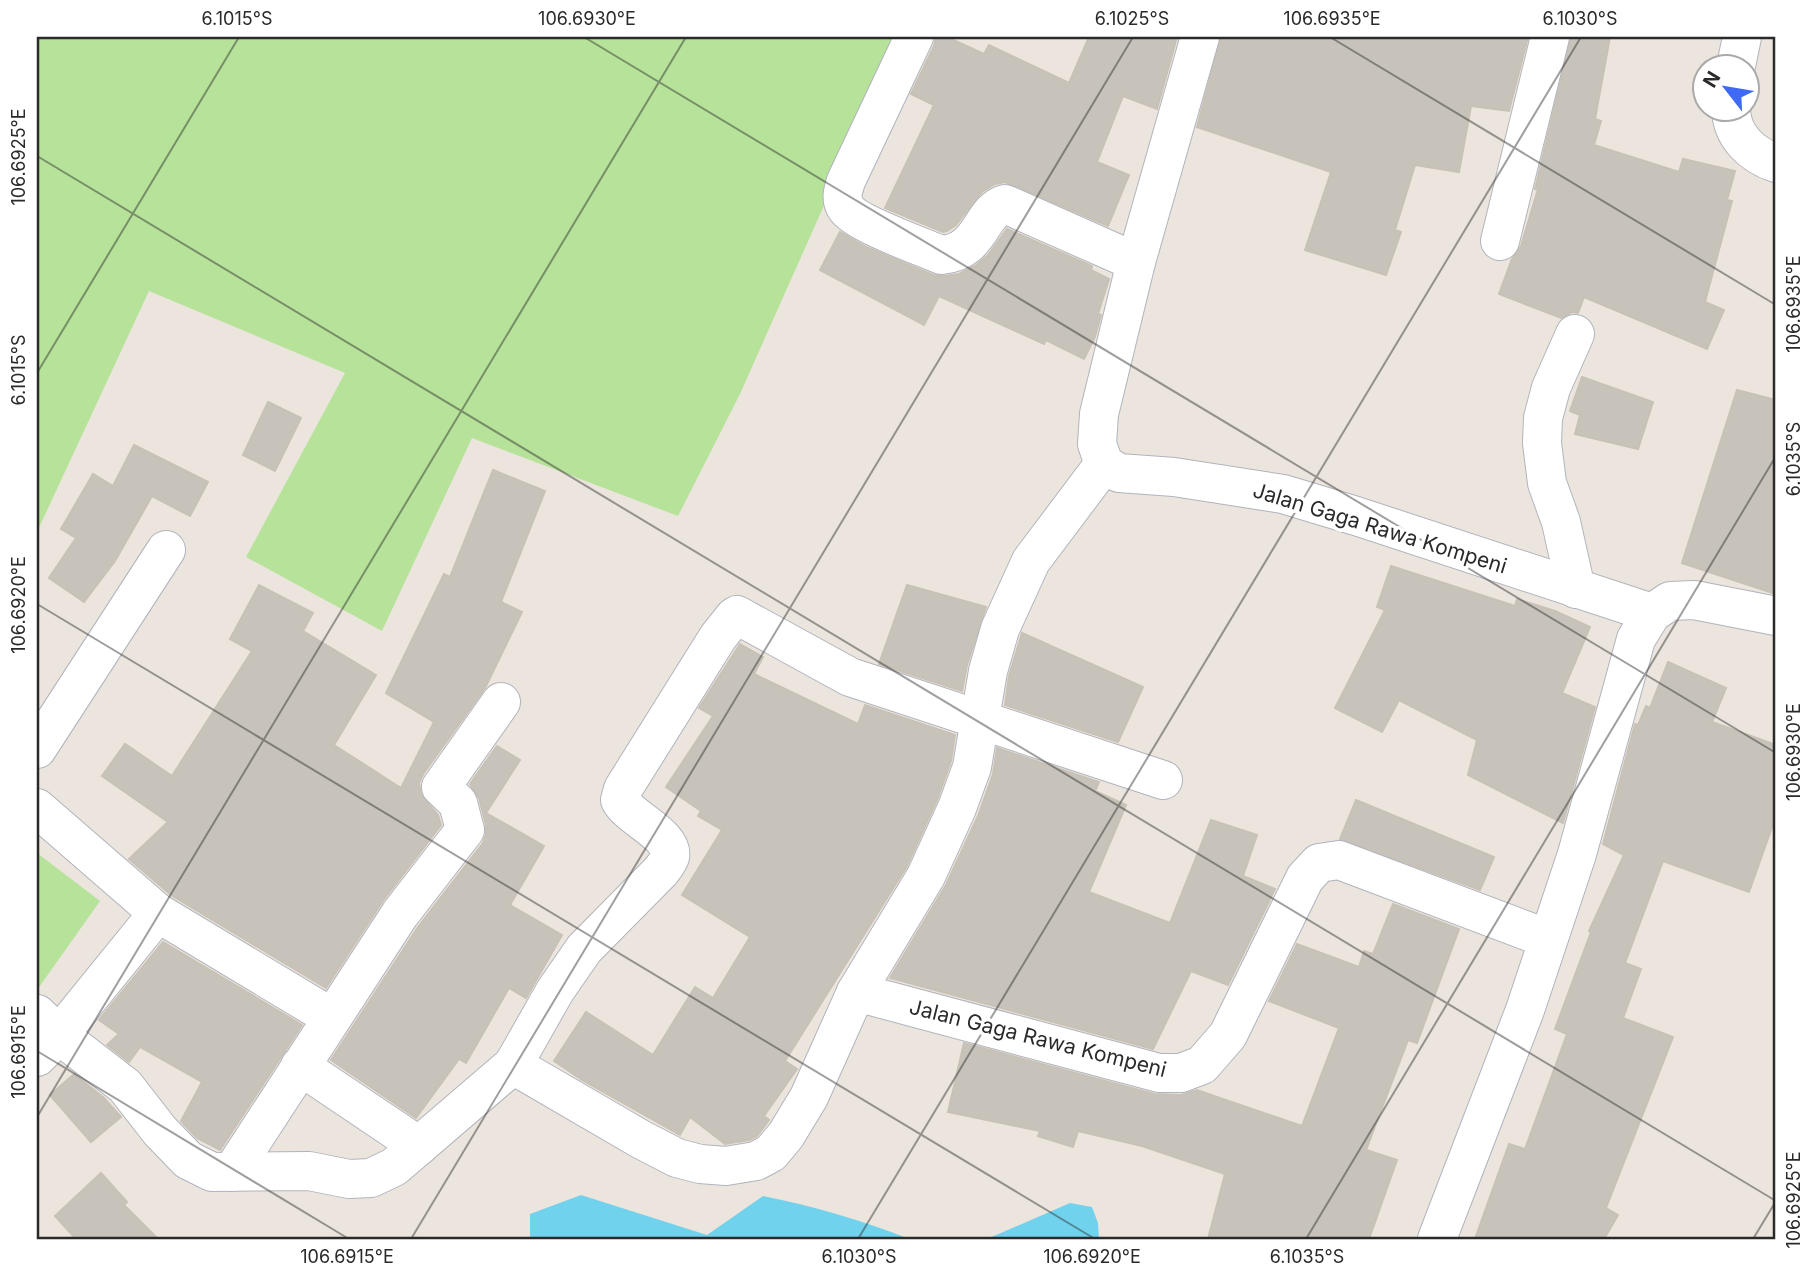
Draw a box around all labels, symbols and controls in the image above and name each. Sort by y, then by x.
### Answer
text: 6.1015°S [202,8,272,29]
text: 106.6930°E [538,8,636,29]
text: 6.1025°S [1095,8,1169,29]
text: 106.6935°E [1283,8,1381,29]
text: 6.1030°S [1542,8,1618,29]
north arrow [1690,52,1760,122]
text: N [1698,67,1725,92]
text: 106.6925°E [8,108,29,206]
text: 106.6935°E [1783,255,1804,353]
text: 6.1015°S [8,335,29,405]
text: 6.1035°S [1783,422,1804,496]
street label: Jalan Gaga Rawa Kompeni [1250,477,1510,579]
text: 106.6920°E [8,556,29,654]
text: 106.6930°E [1783,703,1804,801]
street label: Jalan Gaga Rawa Kompeni [907,994,1169,1082]
text: 106.6915°E [8,1005,29,1099]
text: 106.6925°E [1783,1151,1804,1249]
text: 106.6915°E [300,1246,394,1267]
text: 6.1030°S [821,1246,897,1267]
text: 106.6920°E [1043,1246,1141,1267]
text: 6.1035°S [1270,1246,1344,1267]

